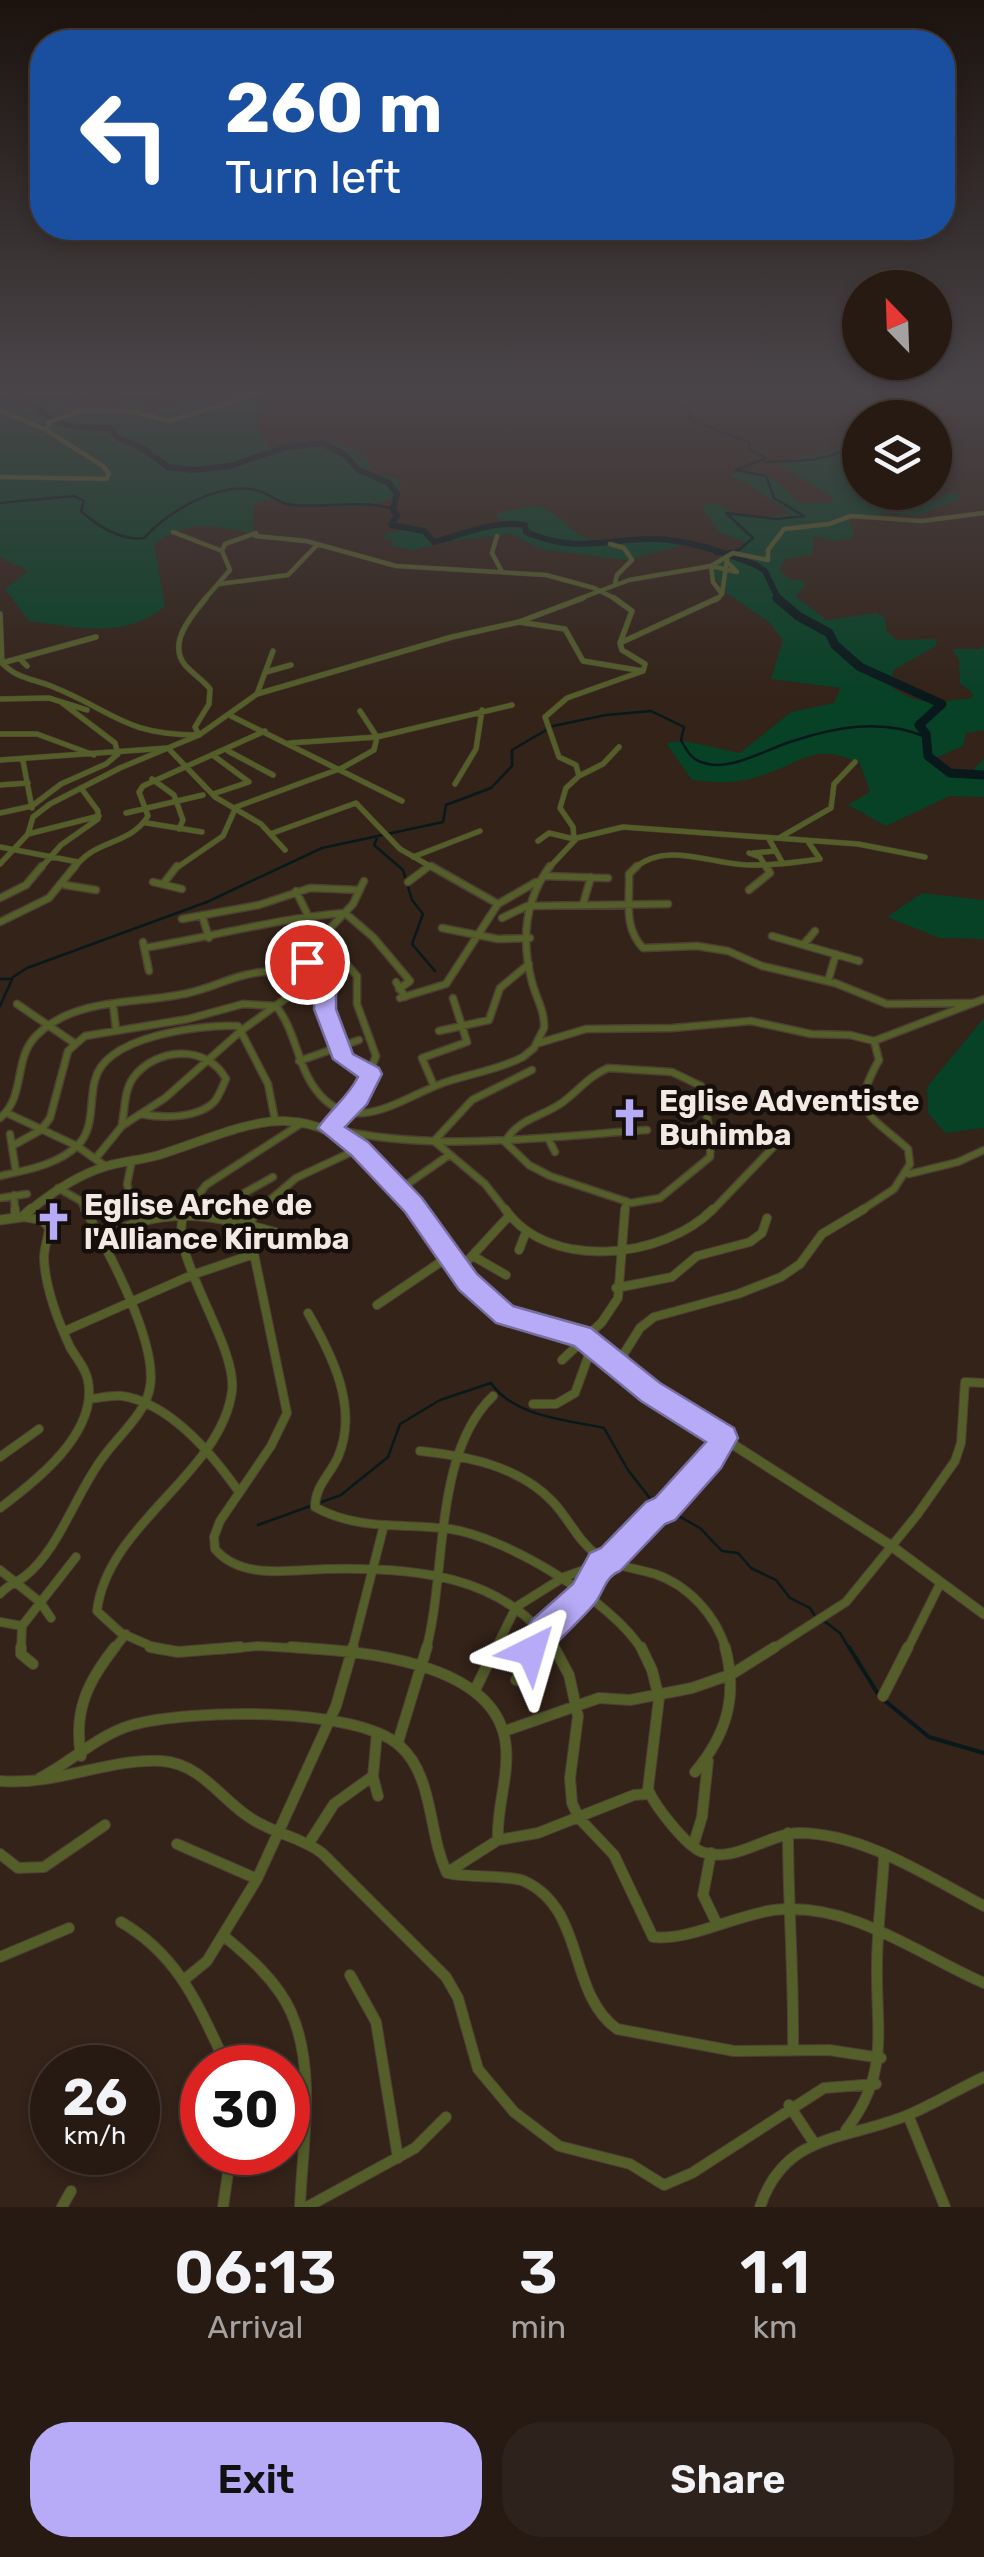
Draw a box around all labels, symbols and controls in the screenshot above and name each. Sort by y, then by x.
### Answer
text: 260 m [225,67,443,150]
icon: left [60,70,190,200]
text: Turn left [225,151,401,204]
north arrow [842,270,952,380]
map controls [842,270,952,510]
button: layers [842,400,952,510]
pin [265,920,350,1005]
icon: arrive [280,935,335,990]
place label: Eglise Adventiste Buhimba [659,1083,920,1153]
church icon: Eglise Adventiste Buhimba [608,1097,650,1139]
place label: Eglise Arche de l'Alliance Kirumba [84,1187,350,1257]
church icon: Eglise Arche de l'Alliance Kirumba [33,1201,75,1243]
position arrow [479,1599,583,1703]
speed limit sign: 30 [180,2045,310,2175]
text: 26 [62,2068,128,2128]
text: km/h [64,2121,126,2150]
text: 06:13 [174,2237,337,2308]
text: 3 [519,2237,558,2308]
text: 1.1 [740,2237,810,2308]
text: Arrival [207,2308,303,2346]
text: min [510,2308,566,2346]
text: km [753,2308,798,2346]
button: Exit [30,2422,482,2537]
button: Share [502,2422,954,2537]

